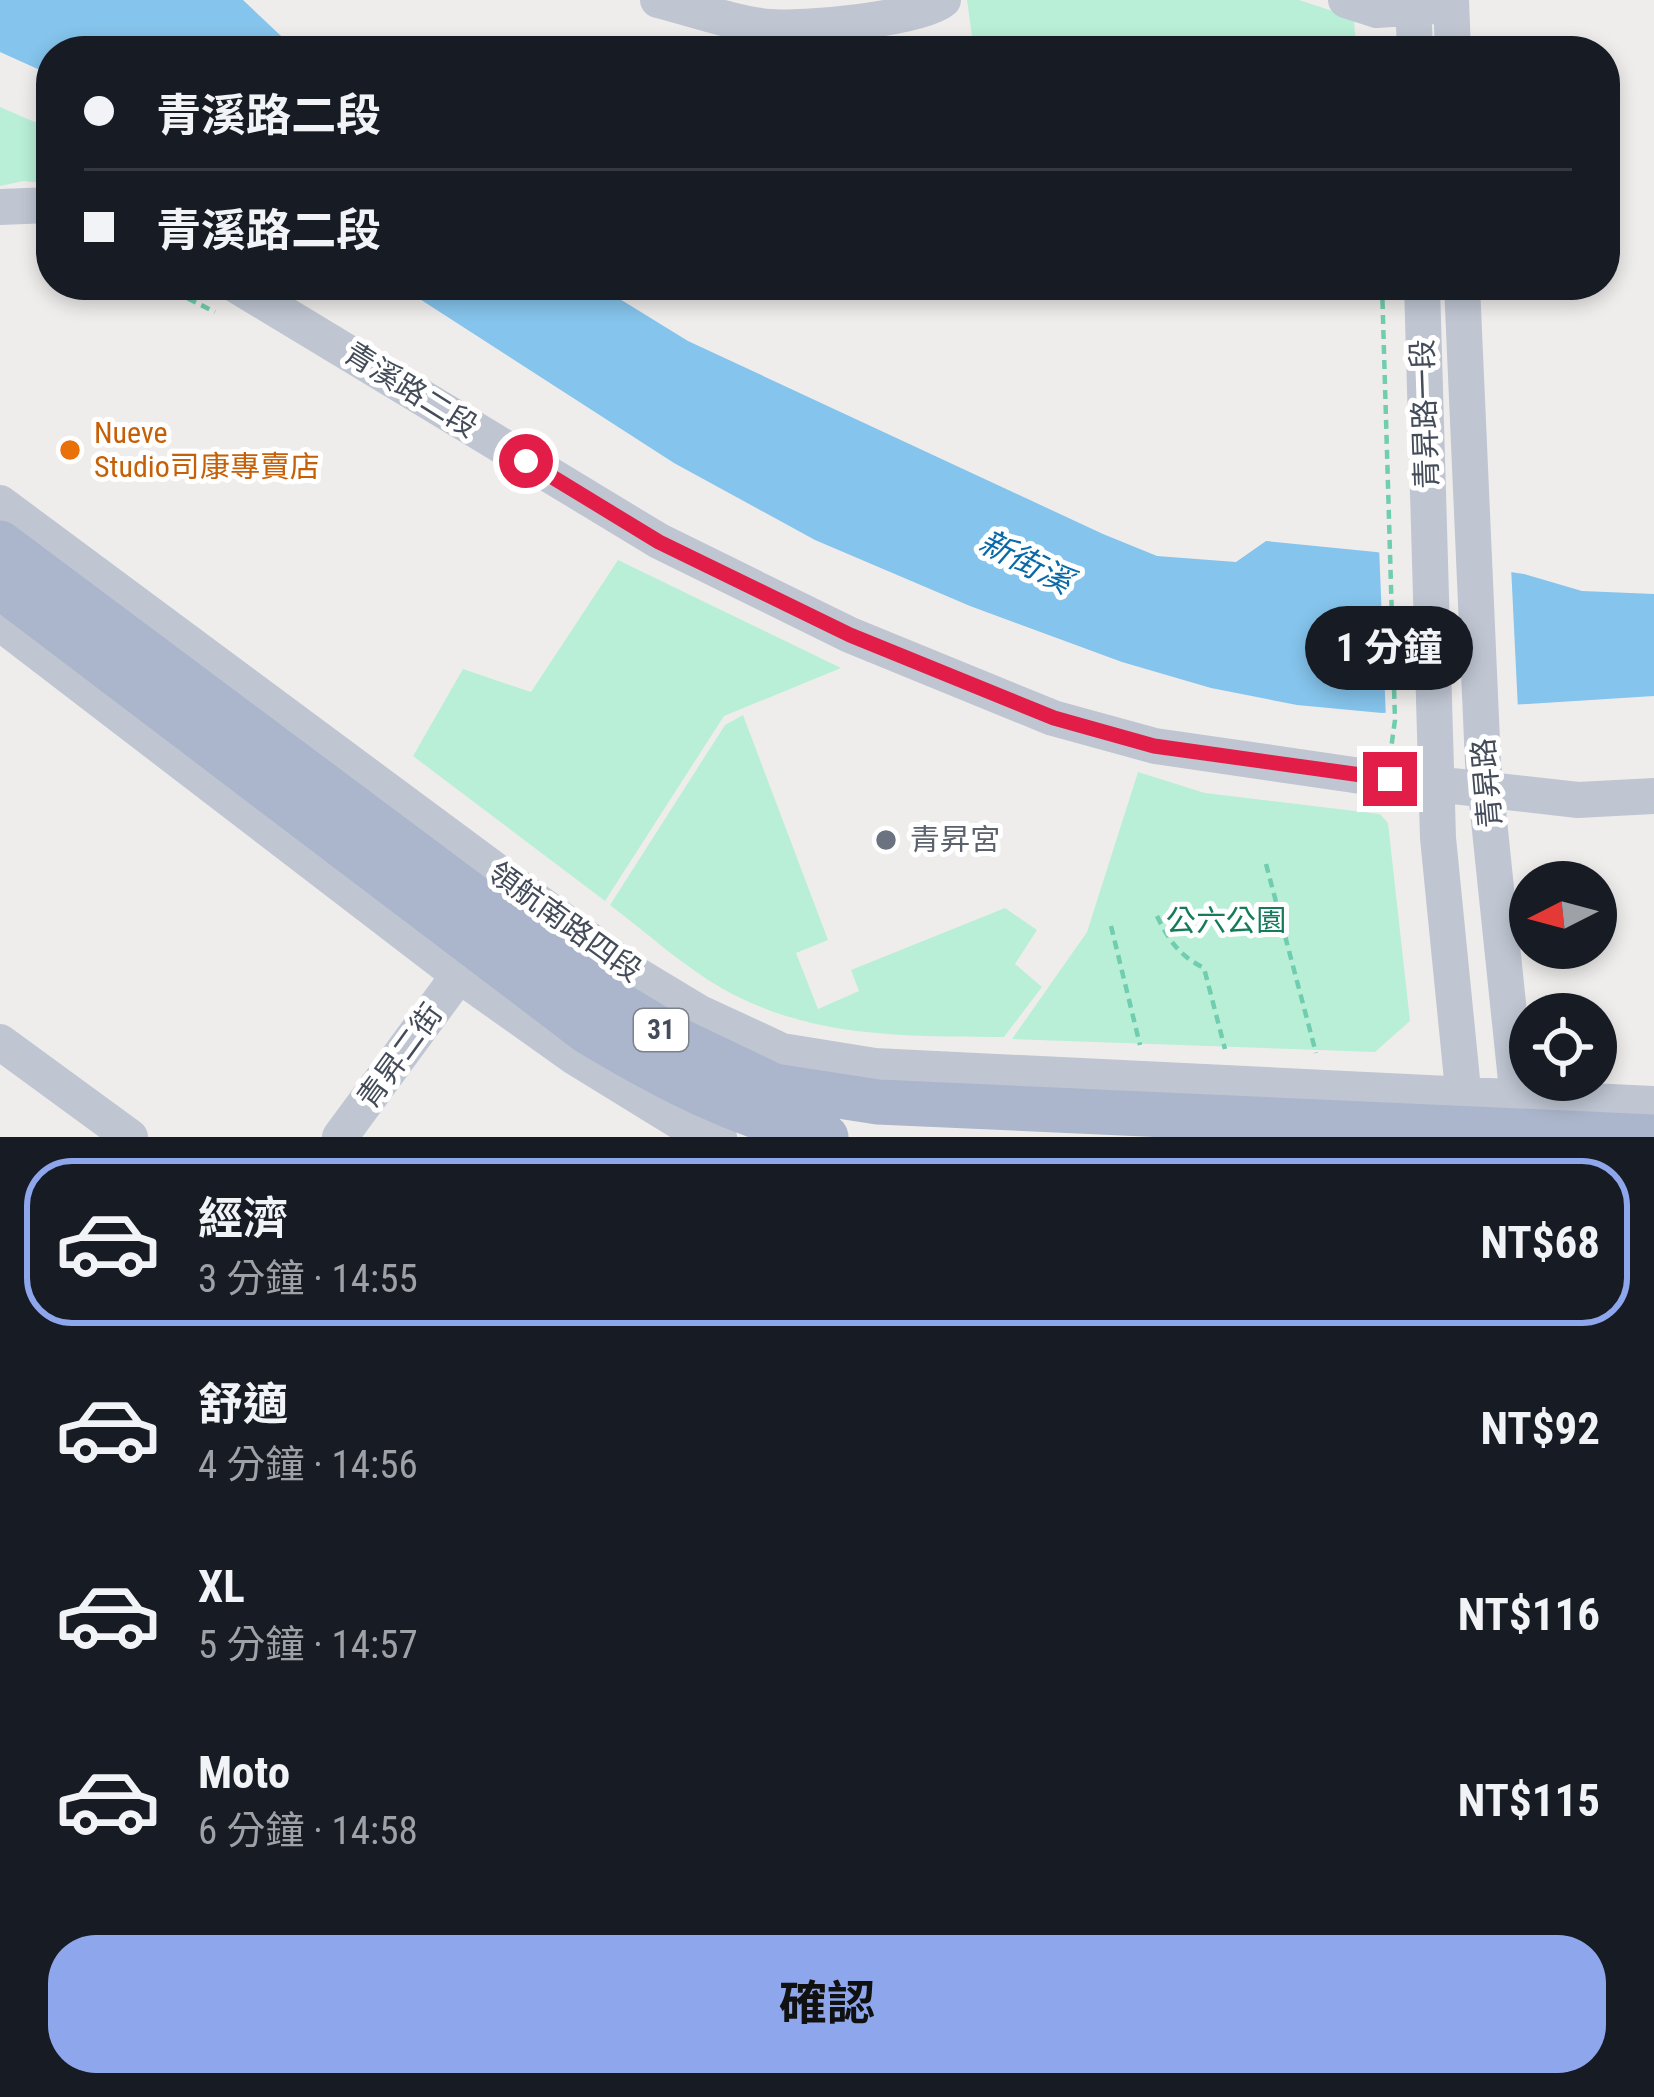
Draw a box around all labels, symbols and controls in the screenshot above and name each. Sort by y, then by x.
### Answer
text: 青溪路二段 [156,89,381,142]
text: 青溪路二段 [156,204,381,257]
street label: 青溪路二段 [338,335,484,444]
street label: 青昇路一段 [1404,338,1445,490]
place label: Nueve Studio司康專賣店 [94,415,320,484]
route start [499,434,553,488]
marker: Nueve Studio司康專賣店 [57,437,83,463]
water label: 新街溪 [973,522,1082,603]
callout: 1 分鐘 [1306,605,1474,689]
text: 1 分鐘 [1336,625,1442,671]
street label: 青昇路 [1465,737,1508,829]
route end [1363,752,1417,806]
place label: 青昇宮 [910,822,1000,857]
marker: 青昇宮 [873,827,899,853]
street label: 領航南路四段 [482,855,648,989]
north arrow [1509,861,1617,969]
map controls [1509,861,1617,1101]
park label: 公六公園 [1166,903,1286,938]
button: locate [1509,993,1617,1101]
street label: 青昇二街 [350,997,449,1115]
road number: 31 [634,1009,688,1051]
icon: car [54,1188,162,1296]
text: 經濟 [198,1192,288,1245]
text: NT$68 [1480,1216,1600,1269]
text: 3 分鐘 · 14:55 [198,1256,418,1302]
icon: car [54,1374,162,1482]
text: 舒適 [198,1378,288,1431]
text: NT$92 [1480,1402,1600,1455]
text: 4 分鐘 · 14:56 [198,1442,418,1488]
icon: car [54,1560,162,1668]
text: XL [198,1560,245,1613]
text: NT$116 [1458,1588,1600,1641]
text: 5 分鐘 · 14:57 [198,1622,418,1668]
icon: car [54,1746,162,1854]
text: Moto [198,1746,290,1799]
text: NT$115 [1458,1774,1600,1827]
text: 6 分鐘 · 14:58 [198,1808,418,1854]
button: 確認 [48,1935,1606,2073]

